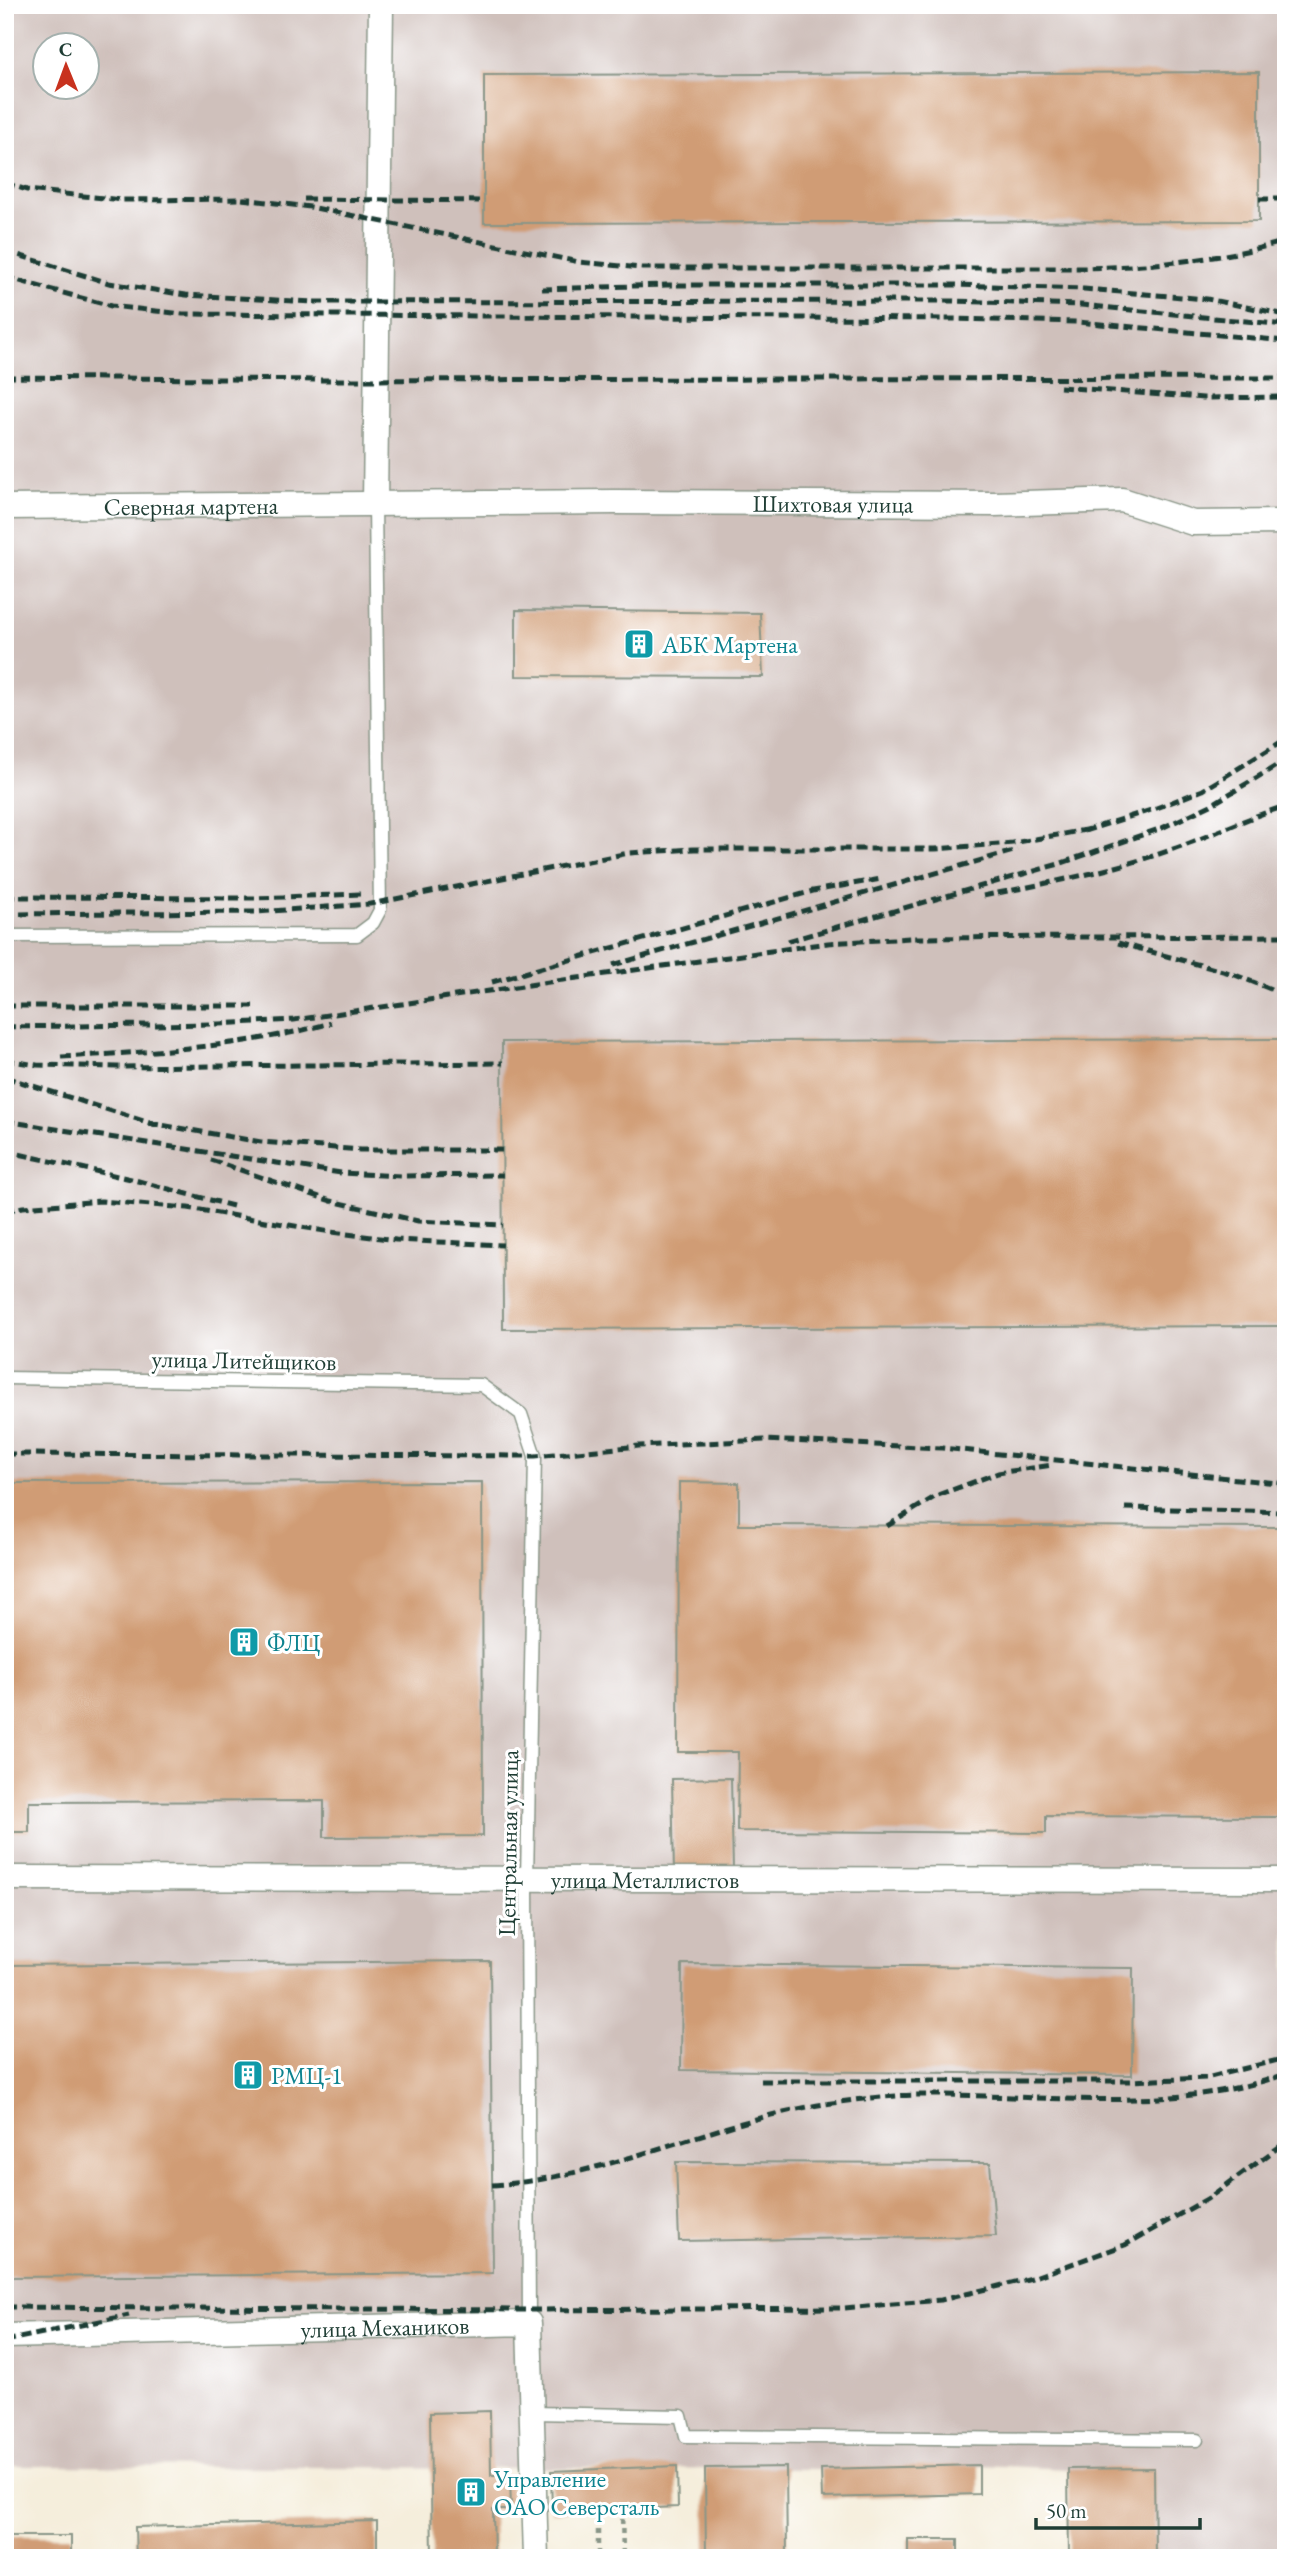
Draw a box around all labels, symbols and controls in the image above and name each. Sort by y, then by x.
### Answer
north arrow [32,32,102,102]
text: С [59,37,73,62]
street label: Шихтовая улица [752,487,914,519]
street label: Северная мартена [104,489,279,522]
building icon: АБК Мартена [622,627,656,661]
place label: АБК Мартена [661,629,798,660]
street label: улица Литейщиков [151,1343,337,1377]
building icon: ФЛЦ [227,1625,261,1659]
place label: ФЛЦ [267,1627,321,1658]
street label: Центральная улица [491,1749,525,1936]
street label: улица Металлистов [551,1863,739,1895]
building icon: РМЦ-1 [231,2058,265,2092]
place label: РМЦ-1 [271,2060,343,2091]
street label: улица Механиков [300,2309,470,2344]
place label: Управление OAO Северсталь [493,2463,659,2522]
building icon: Управление OAO Северсталь [454,2475,488,2509]
scale bar [1036,2486,1200,2530]
text: 50 m [1046,2497,1087,2524]

